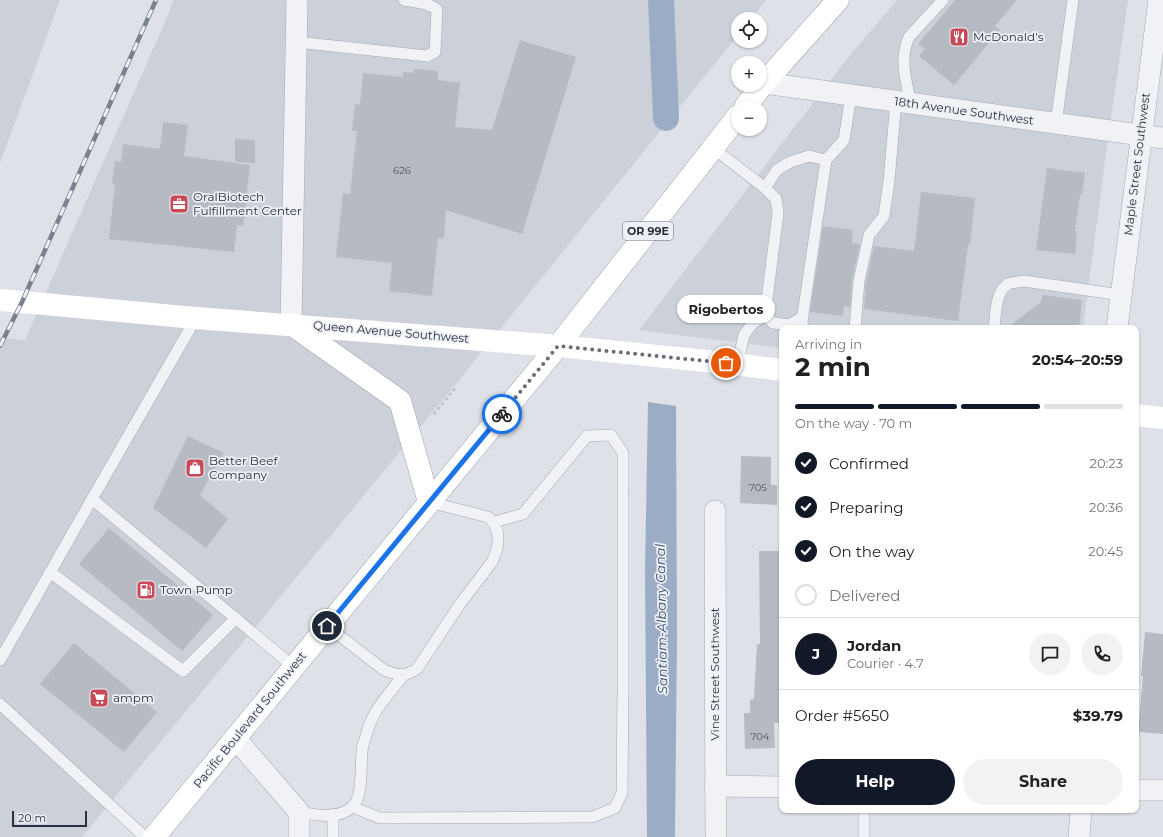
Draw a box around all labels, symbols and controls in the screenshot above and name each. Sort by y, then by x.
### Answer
map controls [731,12,767,136]
button: locate [731,12,767,48]
restaurant icon: McDonald's [948,26,970,48]
place label: McDonald's [973,29,1044,44]
button: + [731,56,767,92]
street label: Maple Street Southwest [1120,91,1153,236]
street label: 18th Avenue Southwest [893,93,1035,128]
button: − [731,100,767,136]
house number: 626 [393,164,411,177]
place label: OralBiotech Fulfillment Center [193,189,302,218]
office icon: OralBiotech Fulfillment Center [168,193,190,215]
road number: OR 99E [623,222,673,240]
callout: Rigobertos [677,295,775,323]
text: Rigobertos [689,301,763,317]
street label: Queen Avenue Southwest [312,317,470,346]
text: Arriving in [795,336,862,352]
pin [709,346,743,380]
text: 20:54–20:59 [1032,350,1123,369]
text: 2 min [795,351,871,383]
icon: bag [715,352,737,374]
courier [482,394,522,434]
icon: bike [491,403,513,425]
text: On the way · 70 m [795,415,912,431]
icon: check [795,452,817,474]
place label: Better Beef Company [209,453,278,482]
text: Confirmed [829,454,909,473]
text: 20:23 [1090,455,1123,471]
shop icon: Better Beef Company [184,457,206,479]
house number: 705 [749,481,767,494]
icon: check [795,496,817,518]
text: Preparing [829,498,904,517]
text: 20:36 [1089,499,1123,515]
icon: check [795,540,817,562]
text: On the way [829,542,914,561]
water label: Santiam-Albany Canal [652,543,670,694]
text: 20:45 [1088,543,1123,559]
fuel station icon: Town Pump [135,579,157,601]
place label: Town Pump [160,582,233,597]
text: Delivered [829,586,901,605]
street label: Vine Street Southwest [707,607,722,741]
pin [310,609,344,643]
icon: home [316,615,338,637]
button: chat [1029,633,1071,675]
button: phone [1081,633,1123,675]
text: Jordan [847,636,901,655]
text: J [812,644,820,663]
street label: Pacific Boulevard Southwest [190,648,309,791]
text: Courier · 4.7 [847,655,924,671]
supermarket icon: ampm [88,687,110,709]
place label: ampm [113,690,154,705]
text: Order #5650 [795,706,889,725]
text: $39.79 [1073,706,1123,725]
house number: 704 [751,730,770,743]
button: Help [795,759,955,805]
button: Share [963,759,1123,805]
scale bar [12,809,87,828]
text: 20 m [18,811,46,825]

